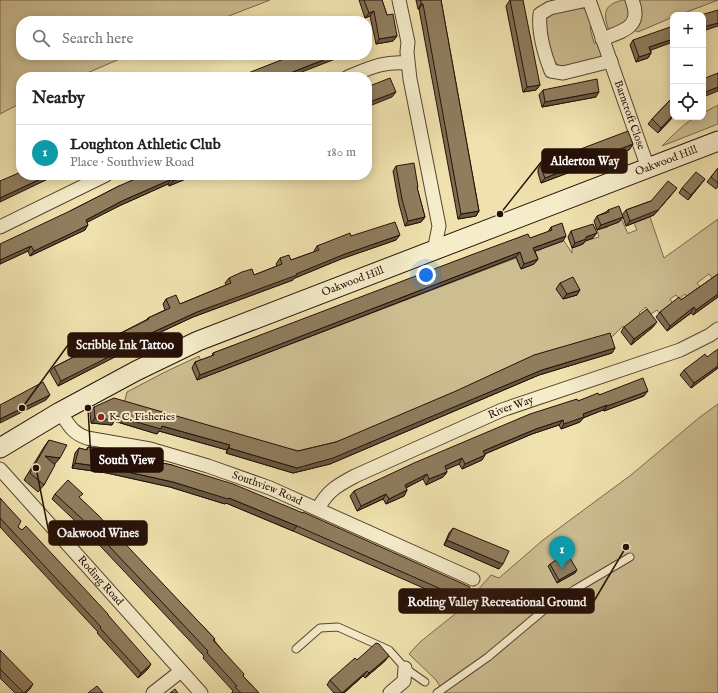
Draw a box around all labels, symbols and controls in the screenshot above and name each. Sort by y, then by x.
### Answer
map controls [670,12,706,120]
button: + [670,12,706,48]
search box [16,16,372,60]
icon: search [30,27,52,49]
text: Search here [62,29,133,48]
button: − [670,48,706,84]
street label: Barncroft Close [611,79,648,152]
button: locate [670,84,706,120]
text: Nearby [32,88,85,109]
text: Loughton Athletic Club [70,135,221,154]
street label: Oakwood Hill [633,143,699,179]
text: 1 [43,144,47,161]
text: 180 m [327,144,356,161]
callout: Alderton Way [542,149,627,173]
text: Place · Southview Road [70,154,194,171]
text: Alderton Way [550,154,621,170]
street label: Oakwood Hill [320,263,386,300]
your location [416,265,436,285]
callout: Scribble Ink Tattoo [68,333,182,357]
text: Scribble Ink Tattoo [76,338,174,353]
street label: River Way [486,393,536,422]
place label: K. C. Fisheries [109,410,175,424]
marker: K. C. Fisheries [96,412,106,422]
callout: South View [91,448,163,472]
text: South View [99,453,156,468]
street label: Southview Road [230,468,304,509]
callout: Oakwood Wines [49,521,147,545]
text: Oakwood Wines [57,526,140,541]
pin: 1 [549,536,575,569]
street label: Roding Road [74,553,126,609]
callout: Roding Valley Recreational Ground [399,589,594,613]
text: Roding Valley Recreational Ground [408,595,587,611]

